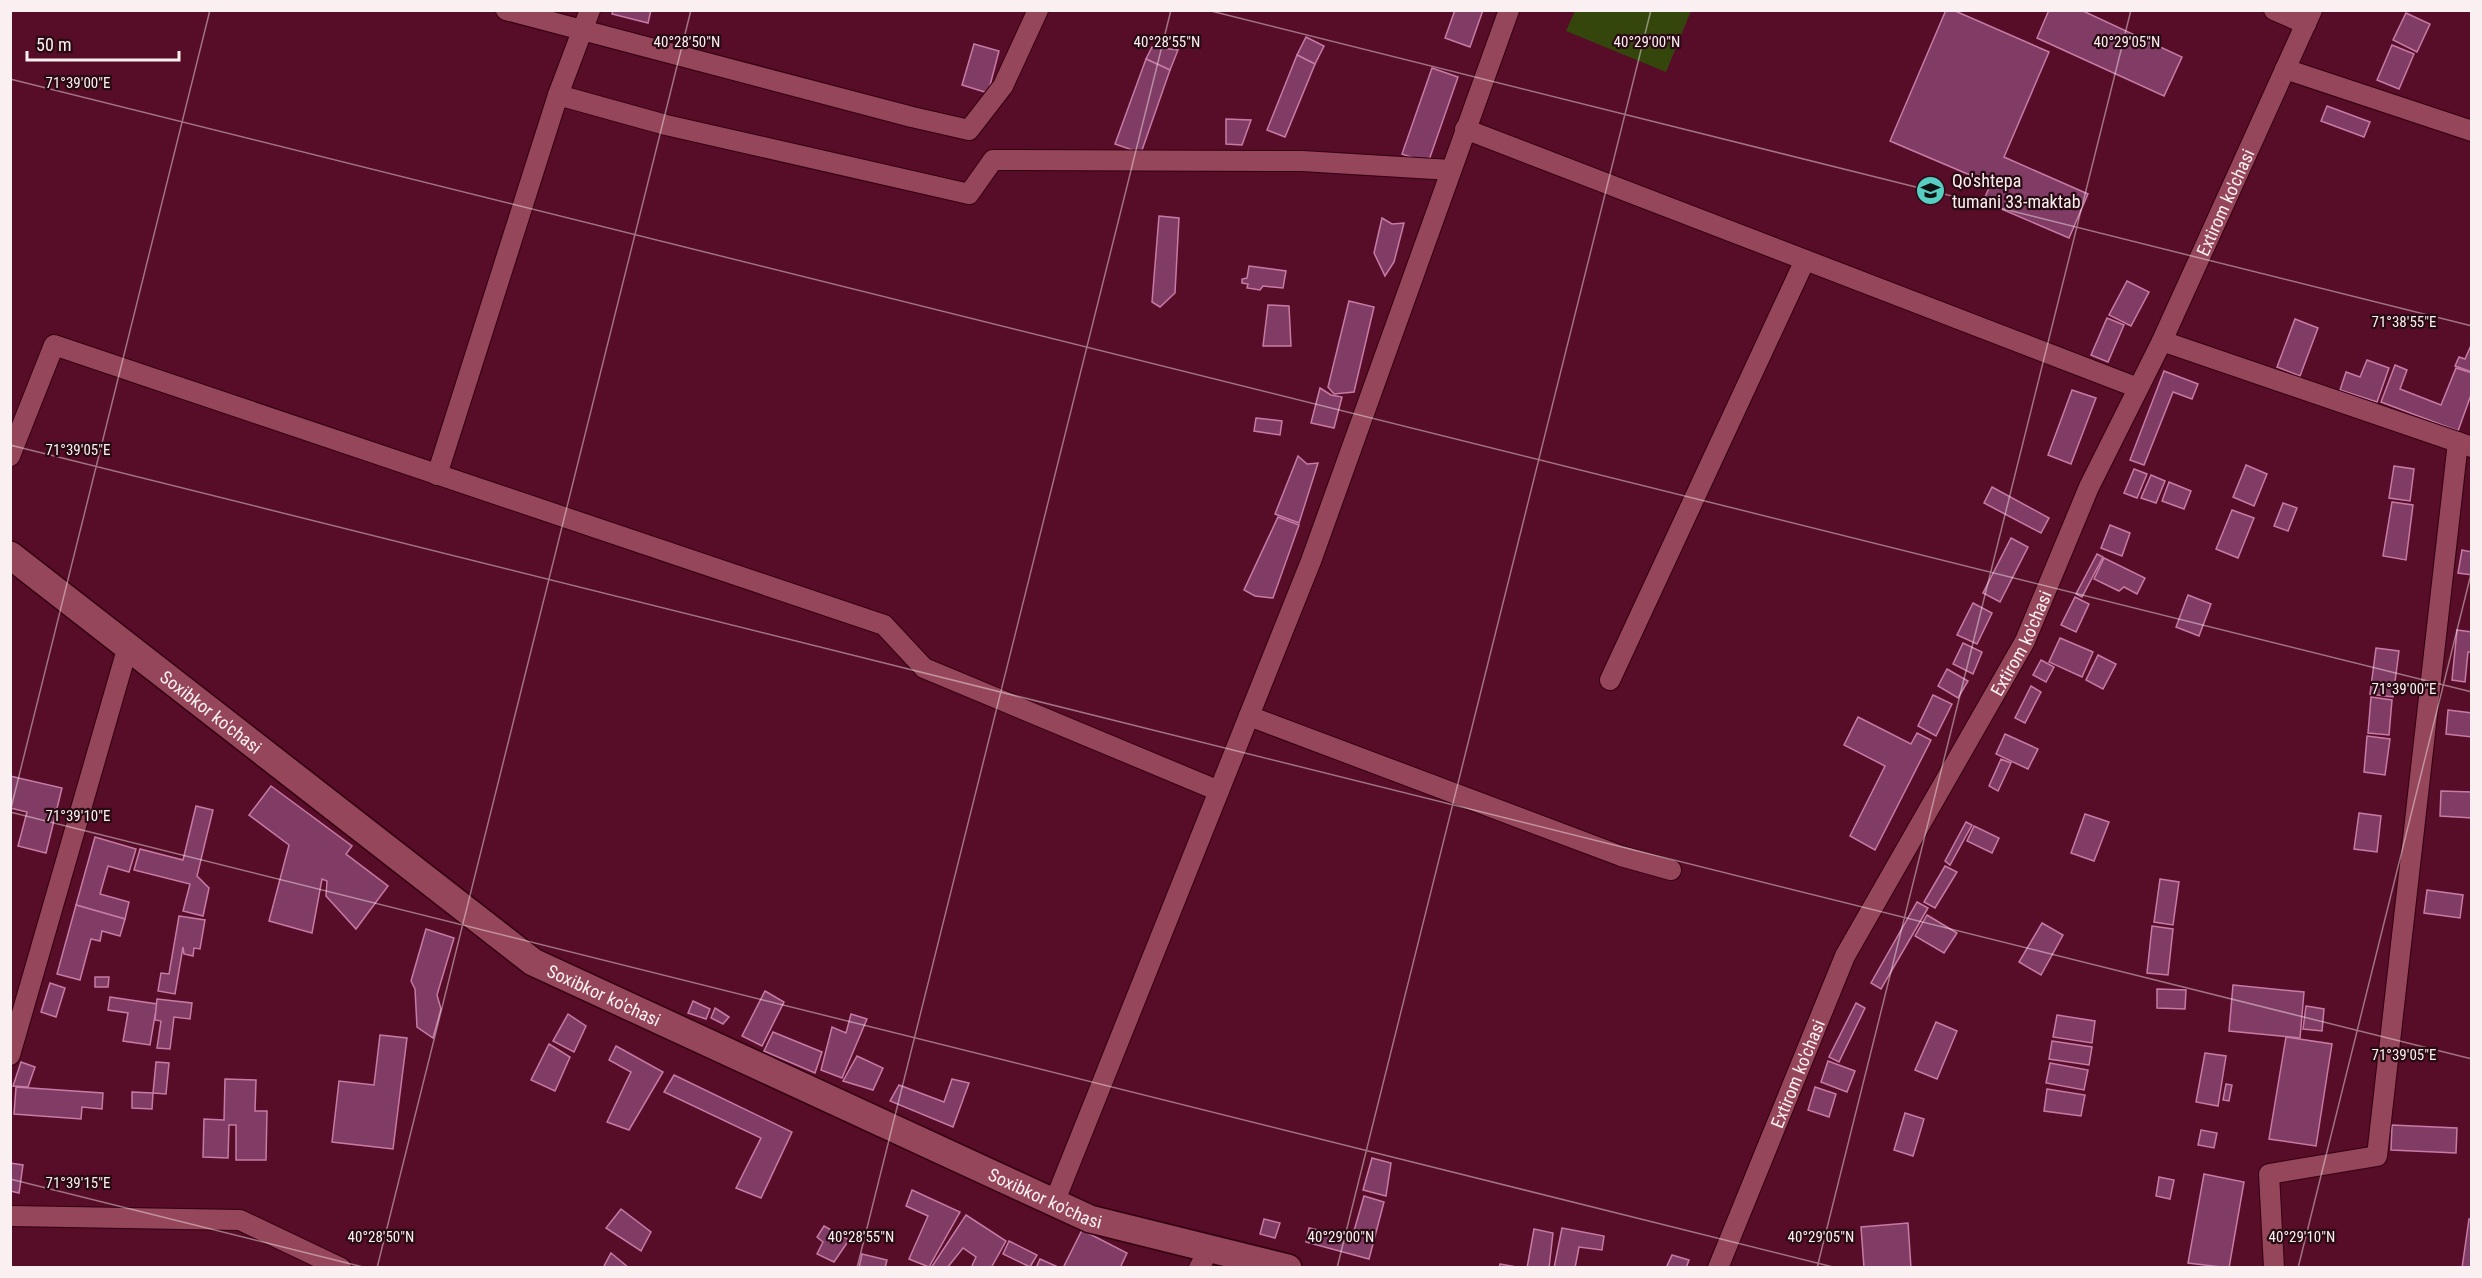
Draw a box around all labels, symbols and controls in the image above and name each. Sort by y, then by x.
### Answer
scale bar [27,24,178,62]
text: 40°28'50"N [654,33,720,51]
text: 40°28'55"N [1134,33,1200,51]
text: 40°29'00"N [1614,33,1680,51]
text: 40°29'05"N [2094,33,2160,51]
text: 50 m [36,34,71,55]
text: 71°39'00"E [46,74,110,92]
street label: Extirom ko'chasi [2192,146,2258,259]
place label: Qo'shtepa tumani 33-maktab [1952,170,2081,212]
school or university icon: Qo'shtepa tumani 33-maktab [1915,174,1947,206]
text: 71°38'55"E [2372,313,2436,331]
text: 71°39'05"E [46,441,110,459]
street label: Extirom ko'chasi [1986,587,2055,699]
street label: Soxibkor ko'chasi [156,666,266,758]
text: 71°39'00"E [2372,680,2436,698]
text: 71°39'10"E [46,807,110,825]
street label: Soxibkor ko'chasi [544,960,664,1030]
street label: Extirom ko'chasi [1766,1016,1829,1131]
text: 71°39'05"E [2372,1046,2436,1064]
street label: Soxibkor ko'chasi [985,1163,1104,1232]
text: 71°39'15"E [46,1174,110,1192]
text: 40°28'50"N [348,1228,414,1246]
text: 40°28'55"N [828,1228,894,1246]
text: 40°29'00"N [1308,1228,1374,1246]
text: 40°29'05"N [1788,1228,1854,1246]
text: 40°29'10"N [2269,1228,2335,1246]

